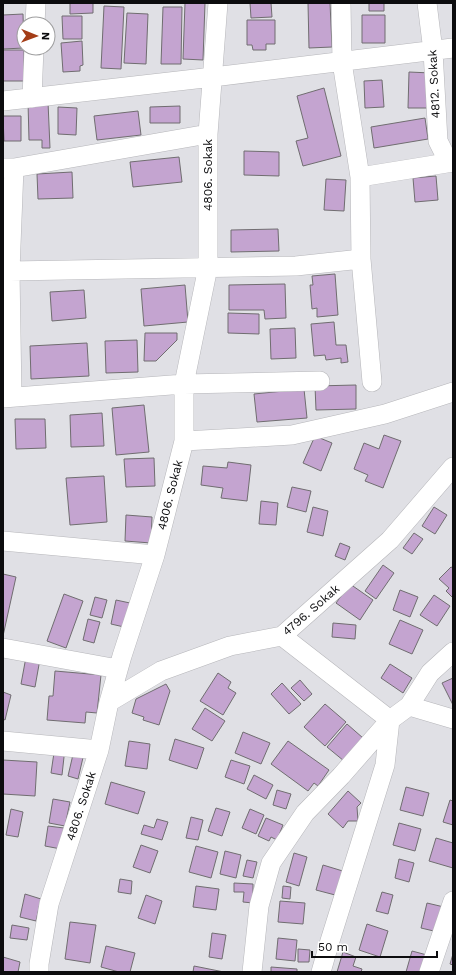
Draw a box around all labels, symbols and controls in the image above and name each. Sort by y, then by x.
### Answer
north arrow [16,16,56,56]
text: N [39,32,52,40]
street label: 4812. Sokak [425,49,443,119]
street label: 4806. Sokak [201,139,215,211]
street label: 4806. Sokak [155,458,186,532]
street label: 4796. Sokak [280,581,342,638]
street label: 4806. Sokak [63,769,99,842]
scale bar [312,933,437,959]
text: 50 m [318,940,348,954]

